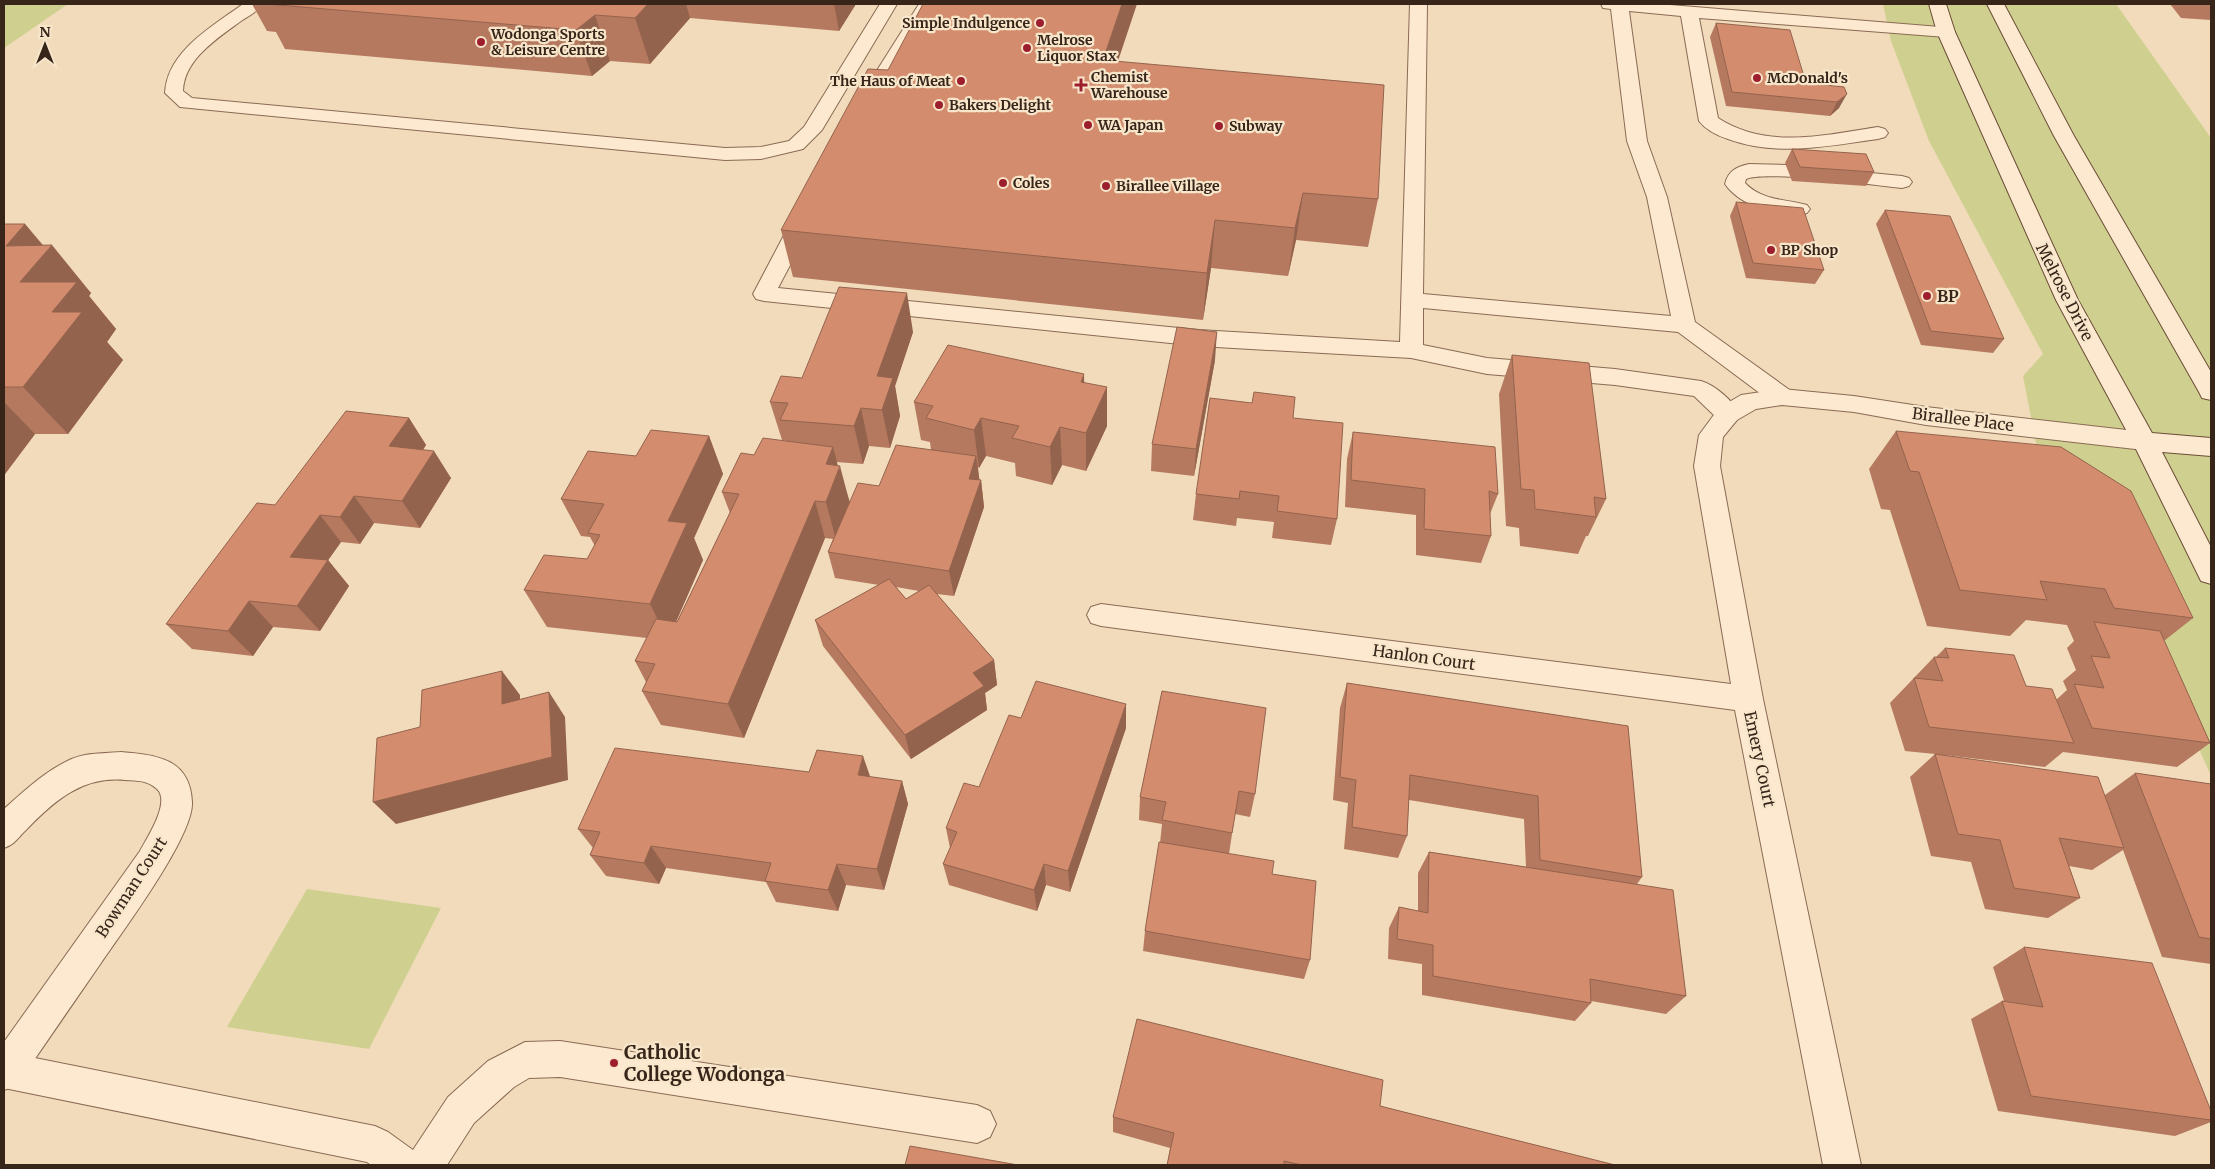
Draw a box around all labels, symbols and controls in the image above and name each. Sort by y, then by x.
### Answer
place label: Simple Indulgence [902,14,1030,32]
marker: Simple Indulgence [1034,17,1046,29]
north arrow [20,20,70,70]
text: N [39,23,51,41]
place label: Wodonga Sports & Leisure Centre [490,25,606,59]
place label: Melrose Liquor Stax [1037,31,1117,65]
marker: Wodonga Sports & Leisure Centre [475,36,487,48]
marker: Melrose Liquor Stax [1021,42,1033,54]
place label: Chemist Warehouse [1090,68,1168,102]
place label: McDonald's [1767,69,1848,87]
place label: The Haus of Meat [830,72,951,90]
marker: McDonald's [1751,72,1763,84]
marker: The Haus of Meat [955,75,967,87]
marker: Chemist Warehouse [1075,79,1087,91]
place label: Bakers Delight [949,96,1052,114]
marker: Bakers Delight [933,99,945,111]
place label: WA Japan [1097,116,1164,134]
place label: Subway [1229,117,1283,135]
marker: WA Japan [1082,119,1094,131]
marker: Subway [1213,120,1225,132]
place label: Coles [1013,174,1050,192]
marker: Coles [997,177,1009,189]
place label: Birallee Village [1116,177,1220,195]
marker: Birallee Village [1100,180,1112,192]
street label: Melrose Drive [2032,240,2098,344]
place label: BP Shop [1781,241,1838,259]
marker: BP Shop [1765,244,1777,256]
place label: BP [1937,286,1959,306]
marker: BP [1921,290,1933,302]
street label: Birallee Place [1911,403,2015,435]
street label: Hanlon Court [1371,640,1477,674]
street label: Emery Court [1740,709,1780,810]
street label: Bowman Court [91,832,171,941]
place label: Catholic College Wodonga [624,1040,786,1086]
marker: Catholic College Wodonga [608,1057,620,1069]

